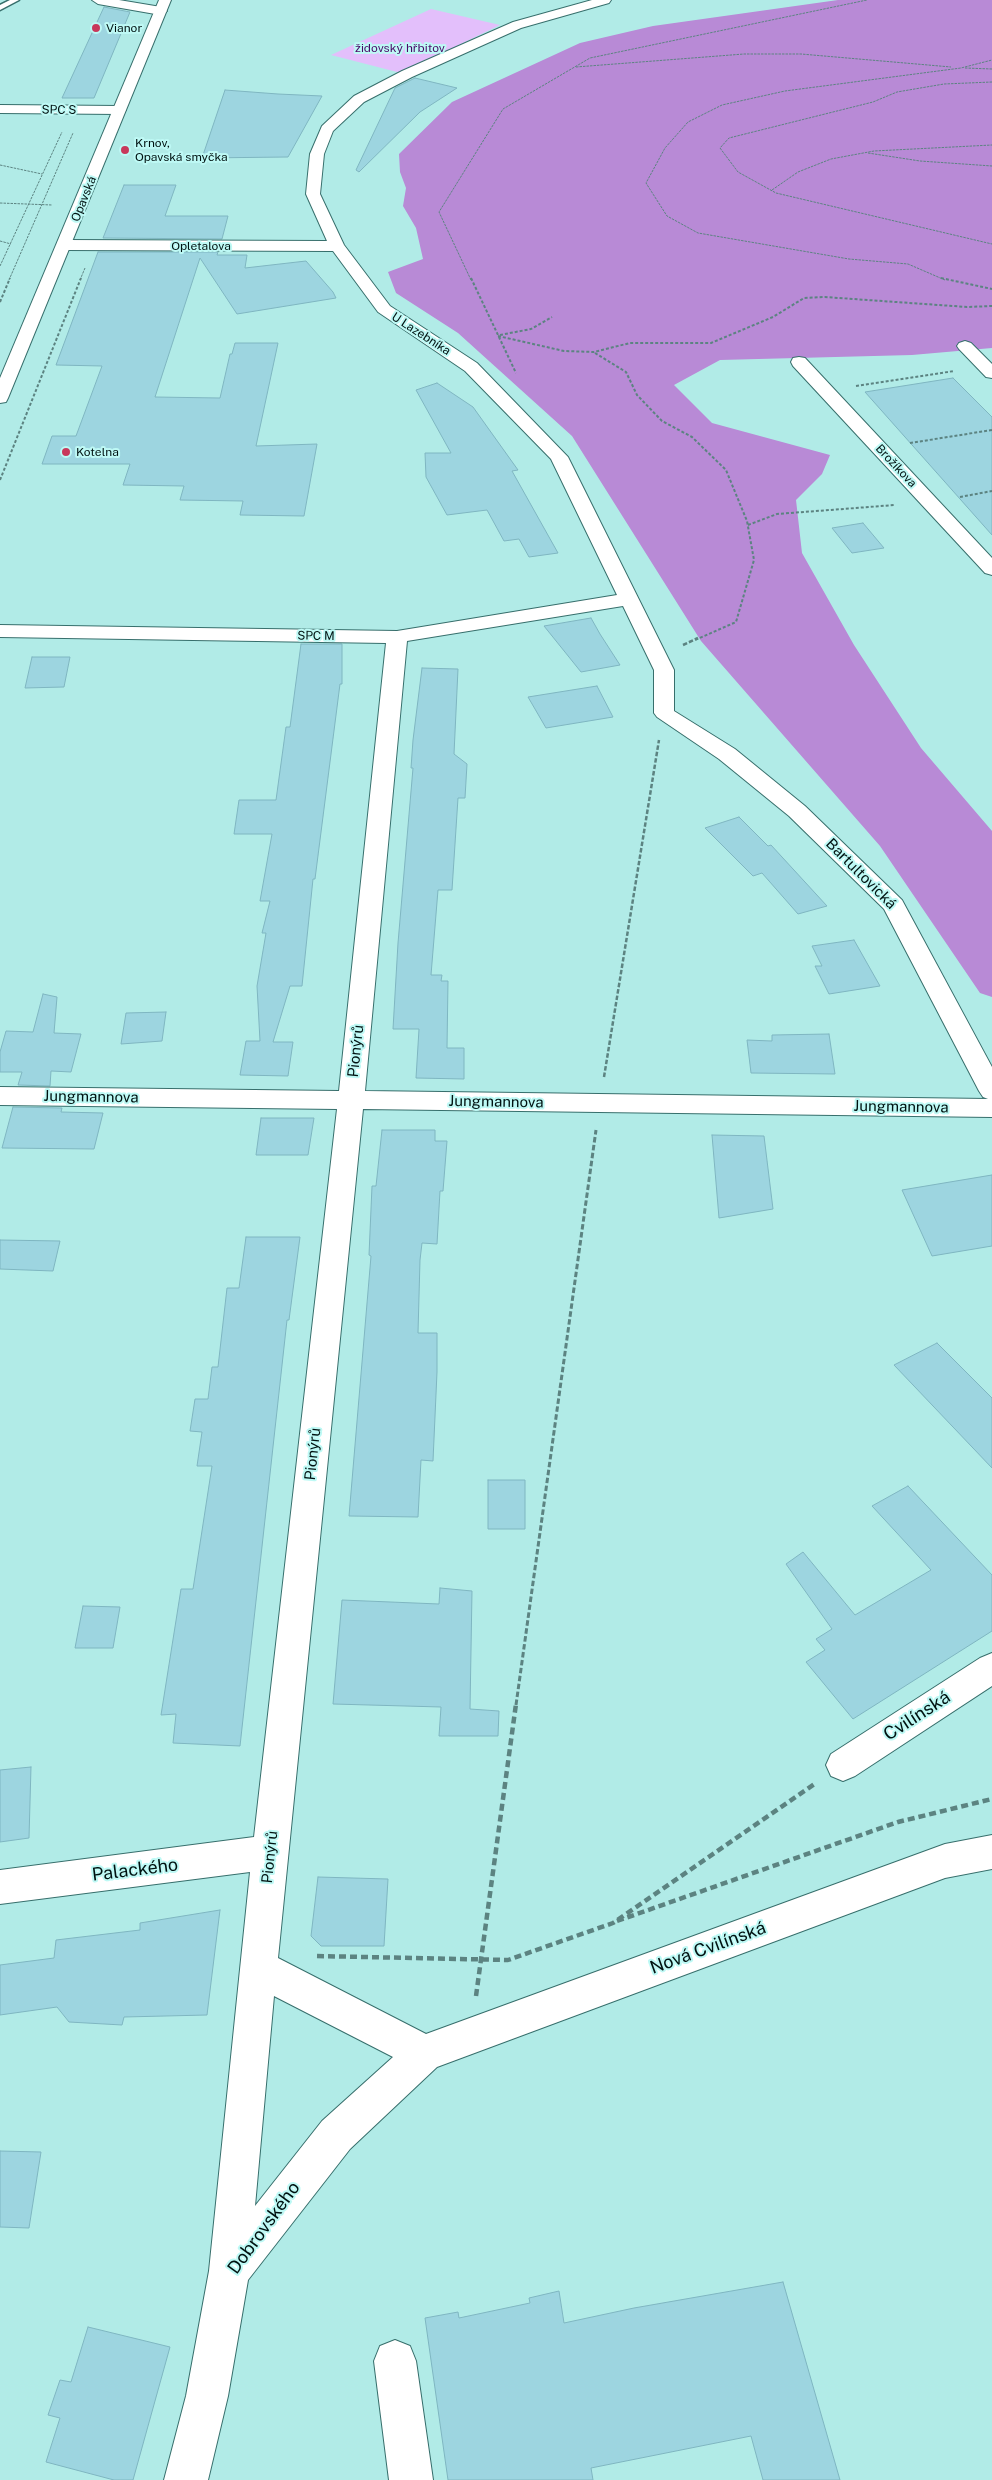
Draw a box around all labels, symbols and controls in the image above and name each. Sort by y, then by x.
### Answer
place label: Vianor [106,21,142,35]
marker: Vianor [90,22,102,34]
park label: židovský hřbitov [355,41,445,55]
street label: SPC S [41,102,77,118]
place label: Krnov, Opavská smyčka [135,136,228,164]
marker: Krnov, Opavská smyčka [119,144,131,156]
street label: Opavská [68,174,100,224]
street label: Opletalova [171,239,231,253]
street label: U Lazebníka [389,310,453,358]
street label: Brožíkova [872,441,920,491]
place label: Kotelna [76,445,119,459]
marker: Kotelna [60,446,72,458]
street label: SPC M [297,628,335,644]
street label: Bartultovická [822,835,900,913]
street label: Pionýrů [344,1024,368,1078]
street label: Jungmannova [43,1087,139,1107]
street label: Jungmannova [448,1092,544,1112]
street label: Jungmannova [853,1097,949,1117]
street label: Pionýrů [301,1427,325,1481]
street label: Cvilínská [880,1686,954,1746]
street label: Pionýrů [258,1830,282,1884]
street label: Palackého [91,1854,179,1886]
street label: Nová Cvilínská [647,1917,769,1979]
street label: Dobrovského [223,2178,305,2278]

